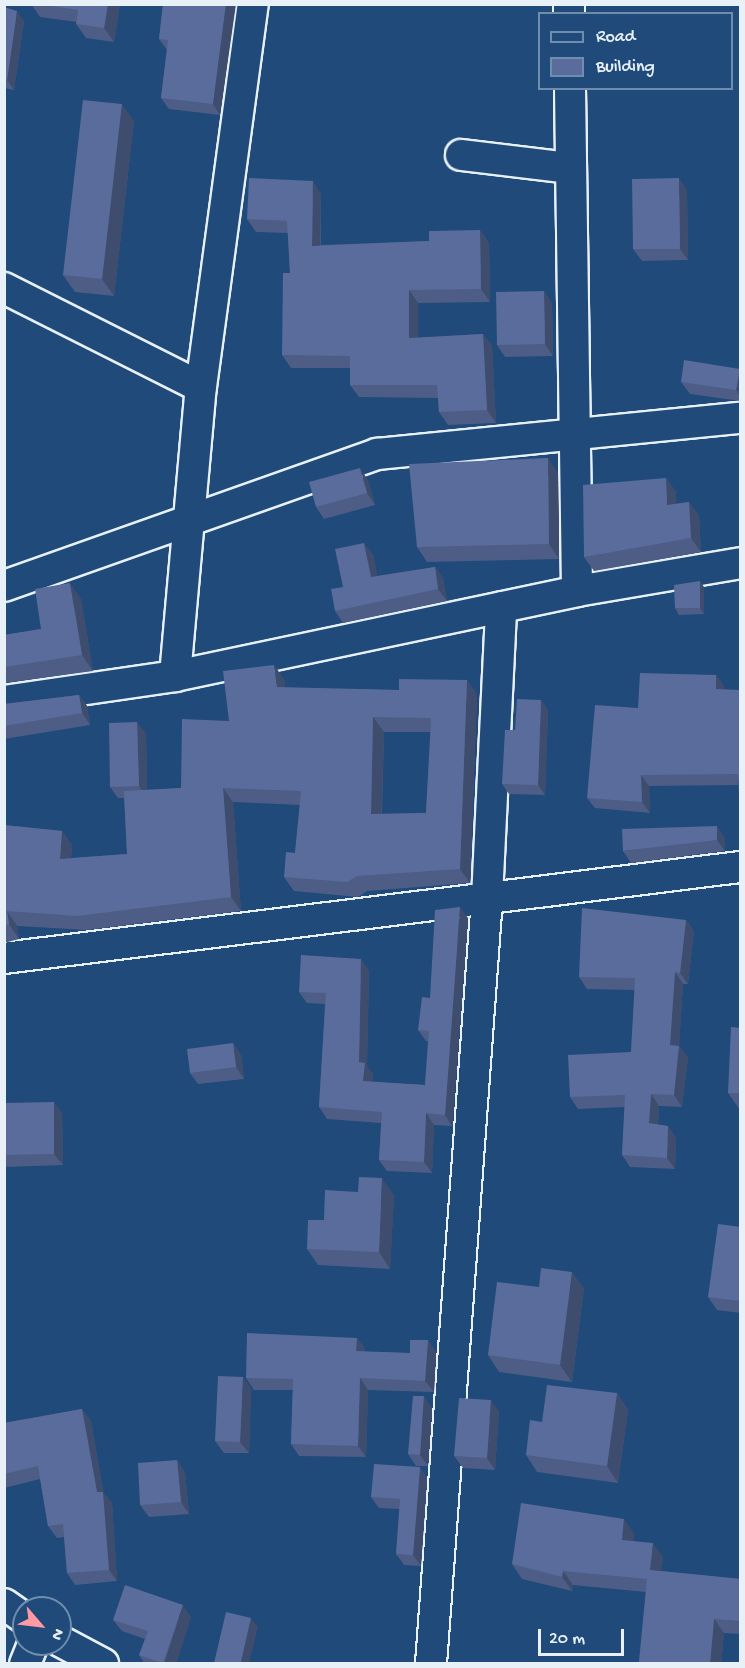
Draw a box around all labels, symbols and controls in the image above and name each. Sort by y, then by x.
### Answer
legend [538,12,733,90]
text: Road [596,27,635,48]
text: Building [596,57,655,78]
north arrow [12,1596,72,1656]
scale bar [541,1617,626,1655]
text: N [46,1625,67,1643]
text: 20 m [549,1629,585,1650]

